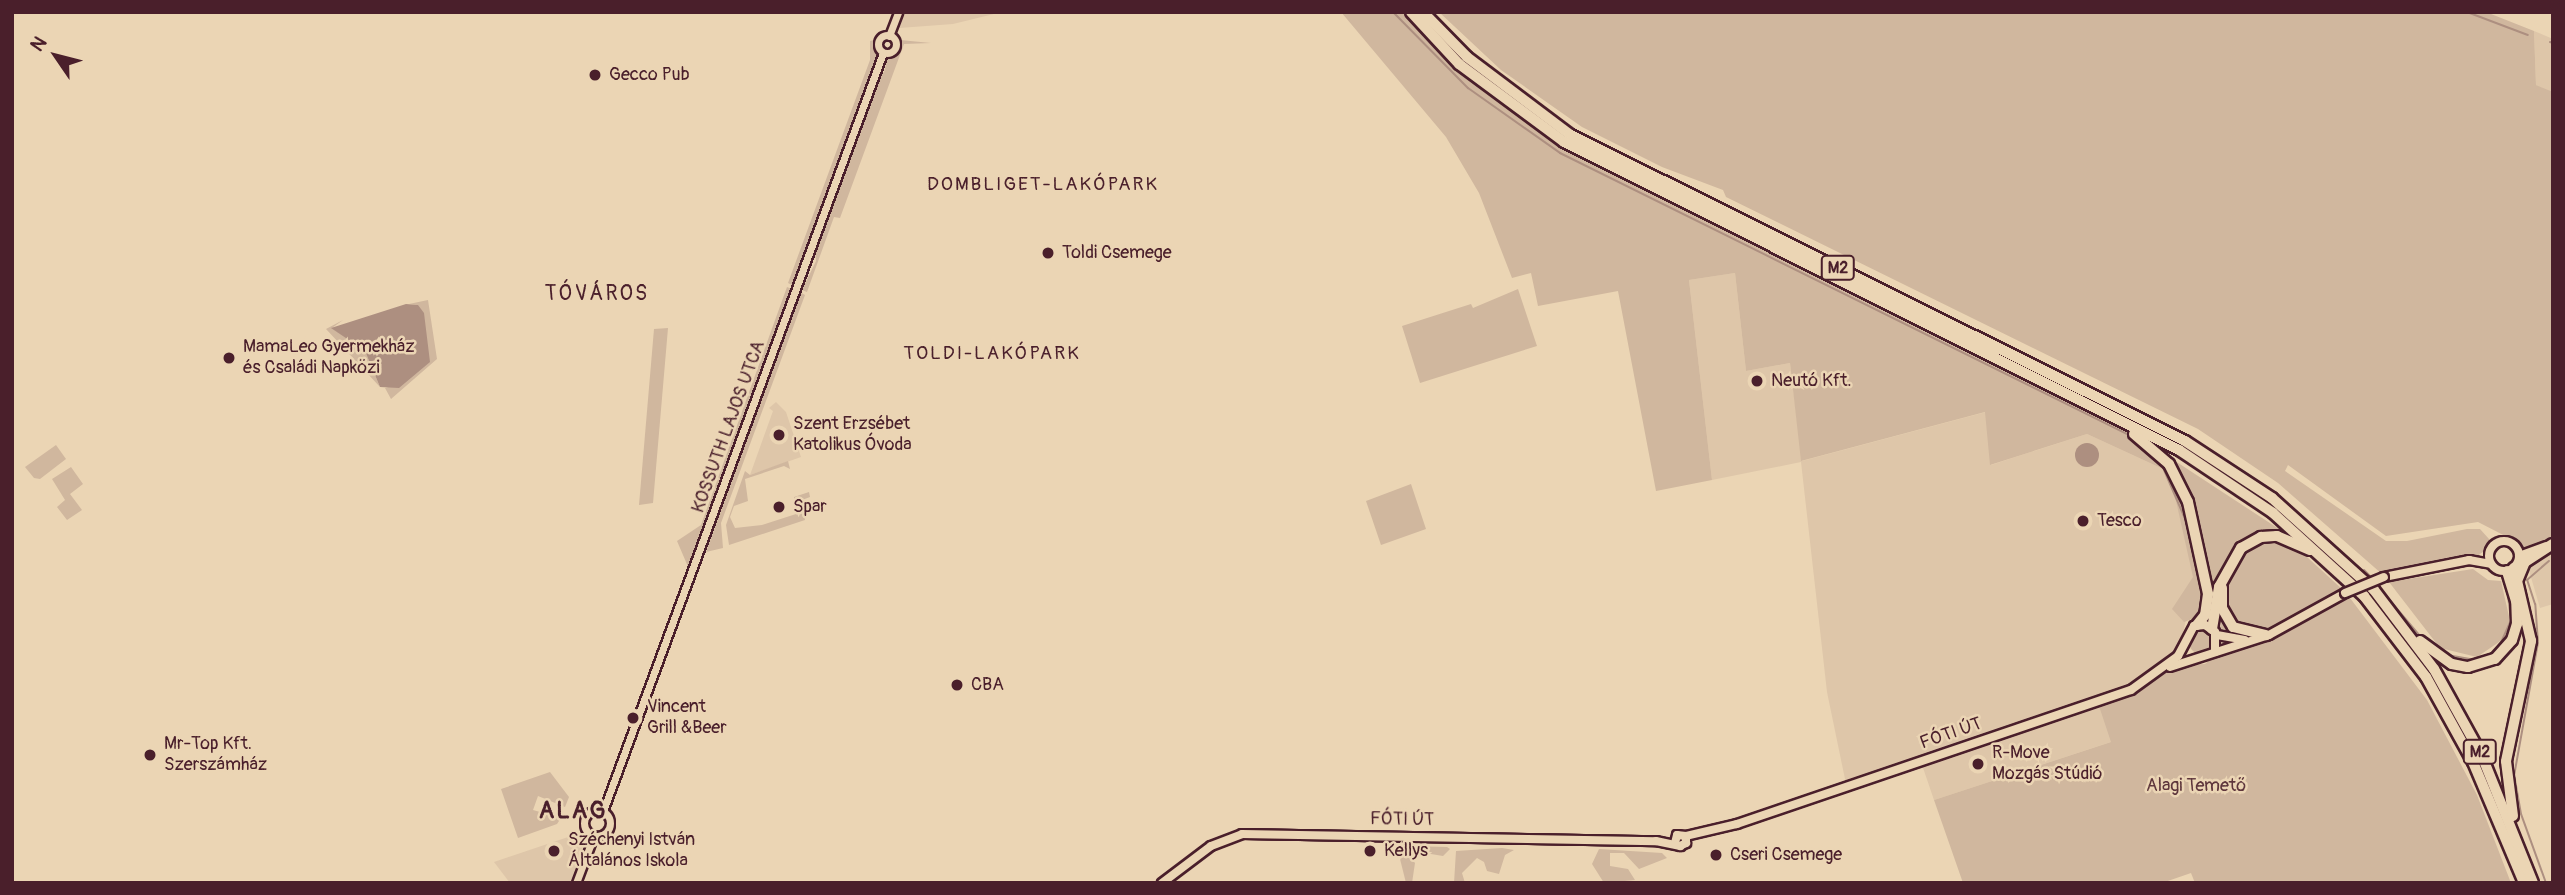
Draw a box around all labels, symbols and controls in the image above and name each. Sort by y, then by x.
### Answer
north arrow [21,21,91,91]
text: N [25,32,52,56]
place label: Gecco Pub [609,64,689,86]
marker: Gecco Pub [587,67,603,83]
district label: DOMBLIGET-LAKÓPARK [929,174,1157,196]
place label: Toldi Csemege [1062,242,1172,264]
marker: Toldi Csemege [1040,245,1056,261]
road number: M2 [1820,256,1856,280]
district label: TÓVÁROS [546,281,648,307]
place label: MamaLeo Gyermekház és Családi Napközi [243,337,415,380]
street label: KOSSUTH LAJOS UTCA [688,338,770,516]
district label: TOLDI-LAKÓPARK [905,343,1079,365]
marker: MamaLeo Gyermekház és Családi Napközi [221,350,237,366]
place label: Neutó Kft. [1771,370,1851,392]
marker: Neutó Kft. [1749,373,1765,389]
place label: Szent Erzsébet Katolikus Óvoda [793,414,912,457]
marker: Szent Erzsébet Katolikus Óvoda [771,427,787,443]
place label: Spar [793,496,827,518]
marker: Spar [771,499,787,515]
place label: Tesco [2097,510,2142,532]
marker: Tesco [2075,513,2091,529]
place label: CBA [971,674,1004,696]
marker: CBA [949,677,965,693]
place label: Vincent Grill &Beer [647,697,727,740]
marker: Vincent Grill &Beer [625,710,641,726]
street label: FÓTI ÚT [1917,713,1985,755]
place label: Mr-Top Kft. Szerszámház [164,734,267,776]
road number: M2 [2462,740,2498,764]
place label: R-Move Mozgás Stúdió [1992,743,2102,786]
marker: Mr-Top Kft. Szerszámház [142,747,158,763]
marker: R-Move Mozgás Stúdió [1970,756,1986,772]
park label: Alagi Temető [2146,775,2246,797]
district label: ALAG [539,797,607,825]
street label: FÓTI ÚT [1370,809,1434,831]
place label: Széchenyi István Általános Iskola [568,830,695,872]
place label: Kellys [1384,840,1428,862]
marker: Széchenyi István Általános Iskola [546,843,562,859]
marker: Kellys [1362,843,1378,859]
place label: Cseri Csemege [1730,844,1842,866]
marker: Cseri Csemege [1708,847,1724,863]

